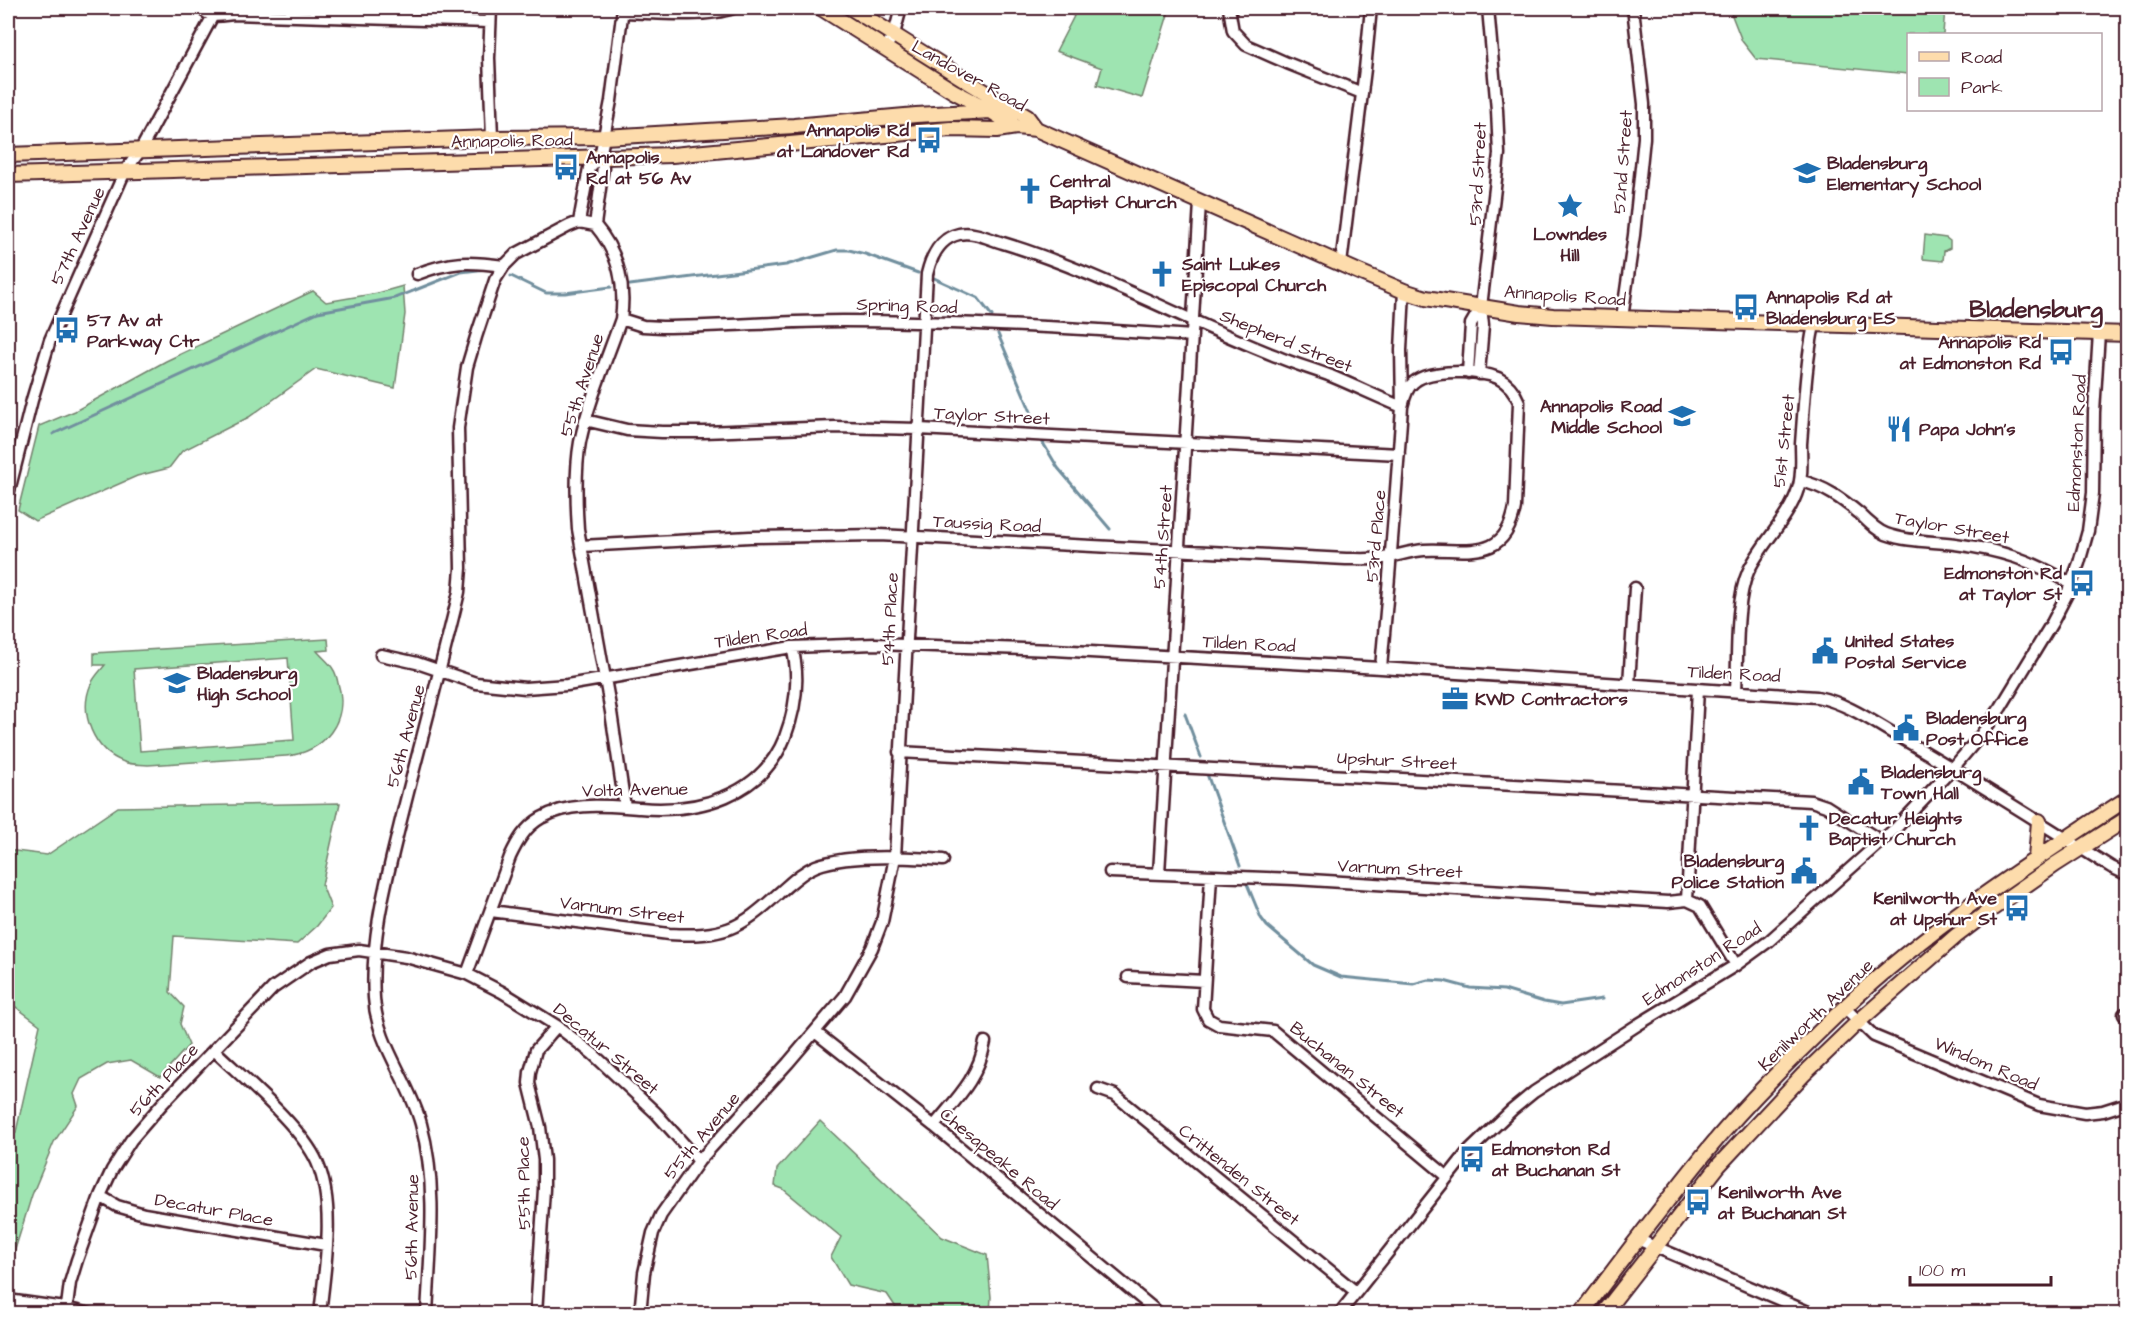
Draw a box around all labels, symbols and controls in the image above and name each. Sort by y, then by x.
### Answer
legend [1907,33,2102,111]
street label: Landover Road [907,34,1031,118]
text: Road [1961,45,2002,70]
text: Park [1961,75,2003,100]
street label: 52nd Street [1607,109,1639,215]
place label: Annapolis Rd at Landover Rd [776,118,910,164]
street label: 53rd Street [1463,121,1493,226]
bus stop icon: Annapolis Rd at Landover Rd [914,125,944,155]
street label: Annapolis Road [451,127,573,155]
place label: Annapolis Rd at 56 Av [586,145,692,191]
place label: Bladensburg Elementary School [1827,151,1982,198]
bus stop icon: Annapolis Rd at 56 Av [551,152,581,182]
school or university icon: Bladensburg Elementary School [1792,158,1822,188]
place label: Central Baptist Church [1050,169,1178,215]
church icon: Central Baptist Church [1015,176,1045,206]
street label: 57th Avenue [44,183,112,289]
place icon: Lowndes Hill [1555,191,1585,221]
place label: Lowndes Hill [1533,222,1607,268]
place label: Saint Lukes Episcopal Church [1181,252,1327,298]
church icon: Saint Lukes Episcopal Church [1147,259,1177,289]
street label: Annapolis Road [1503,279,1627,313]
place label: Annapolis Rd at Bladensburg ES [1766,285,1896,332]
street label: Spring Road [856,292,958,321]
bus stop icon: Annapolis Rd at Bladensburg ES [1731,292,1761,322]
district label: Bladensburg [1969,293,2103,328]
street label: Shepherd Street [1216,303,1357,379]
place label: 57 Av at Parkway Ctr [87,308,199,355]
bus stop icon: 57 Av at Parkway Ctr [52,315,82,345]
street label: 55th Avenue [554,330,611,440]
place label: Annapolis Rd at Edmonston Rd [1899,330,2042,376]
bus stop icon: Annapolis Rd at Edmonston Rd [2046,337,2076,367]
street label: Edmonston Road [2061,374,2093,512]
street label: 51st Street [1767,392,1801,489]
place label: Annapolis Road Middle School [1540,394,1663,440]
street label: Taylor Street [933,400,1051,433]
school or university icon: Annapolis Road Middle School [1667,401,1697,431]
restaurant icon: Papa John's [1884,414,1914,444]
place label: Papa John's [1919,417,2016,442]
street label: 54th Street [1147,484,1179,590]
street label: 53rd Place [1360,488,1393,583]
street label: Taylor Street [1893,506,2012,551]
street label: Taussig Road [932,509,1042,540]
place label: Edmonston Rd at Taylor St [1944,561,2063,608]
bus stop icon: Edmonston Rd at Taylor St [2067,568,2097,598]
street label: 54th Place [875,572,905,666]
street label: Tilden Road [713,617,809,655]
street label: Tilden Road [1202,629,1296,659]
place label: United States Postal Service [1845,629,1967,675]
public building icon: United States Postal Service [1810,636,1840,666]
street label: Tilden Road [1687,659,1781,689]
place label: Bladensburg High School [197,661,298,708]
school or university icon: Bladensburg High School [162,668,192,698]
street label: 56th Avenue [380,681,432,790]
office icon: KWD Contractors [1440,684,1470,714]
place label: KWD Contractors [1475,687,1628,712]
place label: Bladensburg Post Office [1926,706,2029,752]
public building icon: Bladensburg Post Office [1891,713,1921,743]
street label: Upshur Street [1336,745,1458,777]
place label: Bladensburg Town Hall [1880,760,1982,806]
public building icon: Bladensburg Town Hall [1846,767,1876,797]
street label: Volta Avenue [582,777,689,803]
place label: Decatur Heights Baptist Church [1829,806,1962,852]
church icon: Decatur Heights Baptist Church [1794,813,1824,843]
place label: Bladensburg Police Station [1671,849,1785,895]
street label: Varnum Street [1337,853,1464,885]
public building icon: Bladensburg Police Station [1789,856,1819,886]
place label: Kenilworth Ave at Upshur St [1873,886,1998,932]
street label: Varnum Street [558,890,686,930]
bus stop icon: Kenilworth Ave at Upshur St [2002,893,2032,923]
street label: Edmonston Road [1638,916,1766,1012]
street label: Kenilworth Avenue [1753,953,1879,1077]
street label: Decatur Street [548,997,665,1101]
street label: Buchanan Street [1284,1016,1410,1125]
street label: Windom Road [1930,1031,2042,1097]
street label: 56th Place [123,1038,205,1122]
street label: 55th Avenue [658,1087,746,1185]
street label: Chesapeake Road [934,1102,1064,1216]
street label: Crittenden Street [1173,1118,1305,1232]
street label: 55th Place [511,1136,537,1230]
place label: Edmonston Rd at Buchanan St [1491,1137,1621,1183]
bus stop icon: Edmonston Rd at Buchanan St [1457,1144,1487,1174]
street label: 56th Avenue [399,1174,425,1280]
place label: Kenilworth Ave at Buchanan St [1717,1180,1847,1226]
street label: Decatur Place [153,1187,276,1233]
bus stop icon: Kenilworth Ave at Buchanan St [1683,1187,1713,1217]
scale bar [1910,1249,2051,1287]
text: 100 m [1919,1258,1965,1283]

